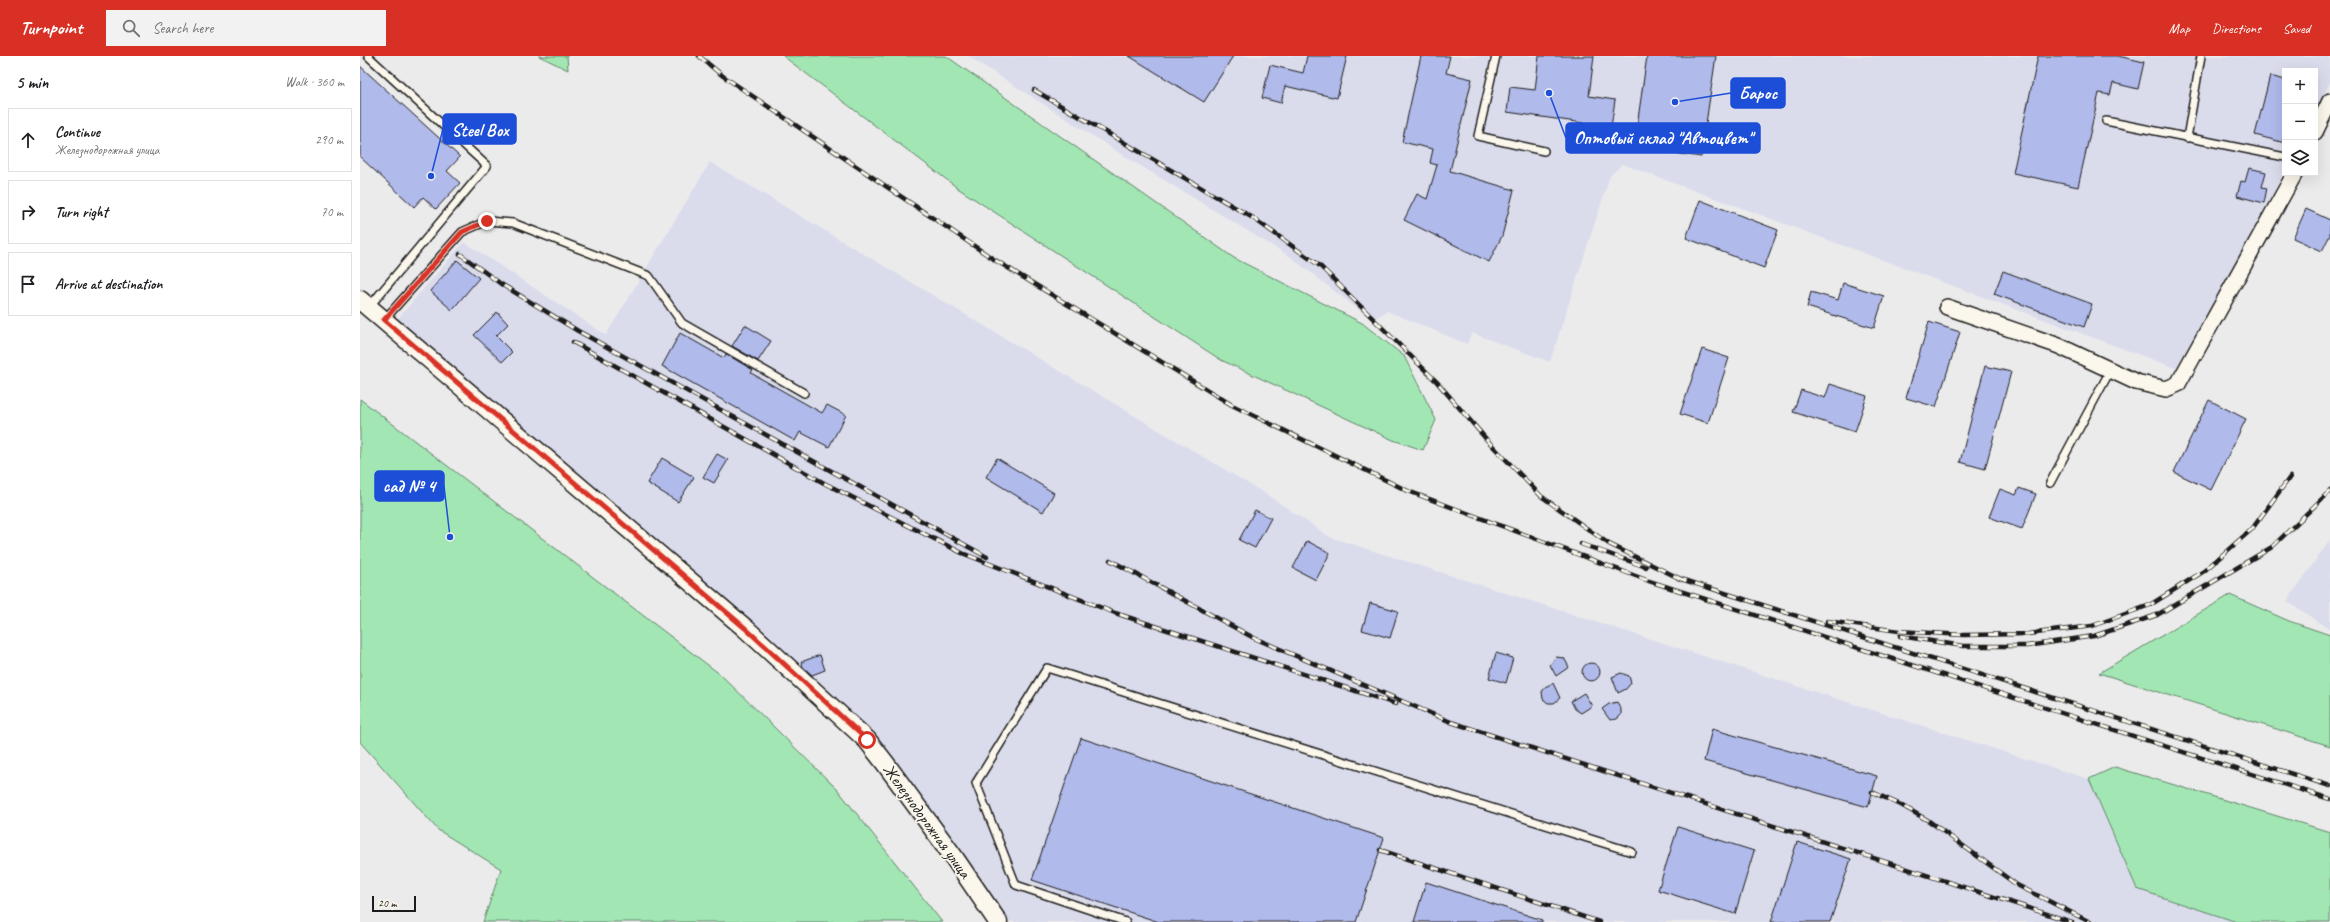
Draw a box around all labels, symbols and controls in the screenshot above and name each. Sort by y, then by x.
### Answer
search box [106,10,386,46]
text: Turnpoint [20,16,82,40]
icon: search [120,17,142,39]
text: Search here [152,19,214,38]
text: Map [2169,20,2190,37]
text: Directions [2212,20,2261,37]
text: Saved [2283,20,2310,37]
map controls [2282,68,2318,176]
button: + [2282,68,2318,104]
text: 5 min [16,72,48,93]
text: Walk · 360 m [285,74,344,90]
callout: Барос [1731,78,1785,108]
text: Барос [1739,82,1778,104]
button: − [2282,104,2318,140]
callout: Steel Box [443,114,516,144]
text: Steel Box [452,119,510,141]
text: Continue [55,123,100,142]
callout: Оптовый склад "Автоцвет" [1566,123,1760,153]
text: Оптовый склад "Автоцвет" [1574,127,1756,149]
icon: ahead [17,129,39,151]
text: 290 m [315,132,343,148]
button: layers [2282,140,2318,176]
text: Железнодорожная улица [55,142,160,158]
icon: right [17,201,39,223]
text: Turn right [55,203,108,222]
text: 70 m [321,204,343,220]
route end [478,212,496,230]
icon: arrive [17,273,39,295]
text: Arrive at destination [55,275,162,294]
callout: сад № 4 [375,471,444,501]
text: сад № 4 [383,475,437,497]
route start [858,731,876,749]
street label: Железнодорожная улица [878,760,977,884]
scale bar [372,894,416,913]
text: 20 m [378,896,397,910]

